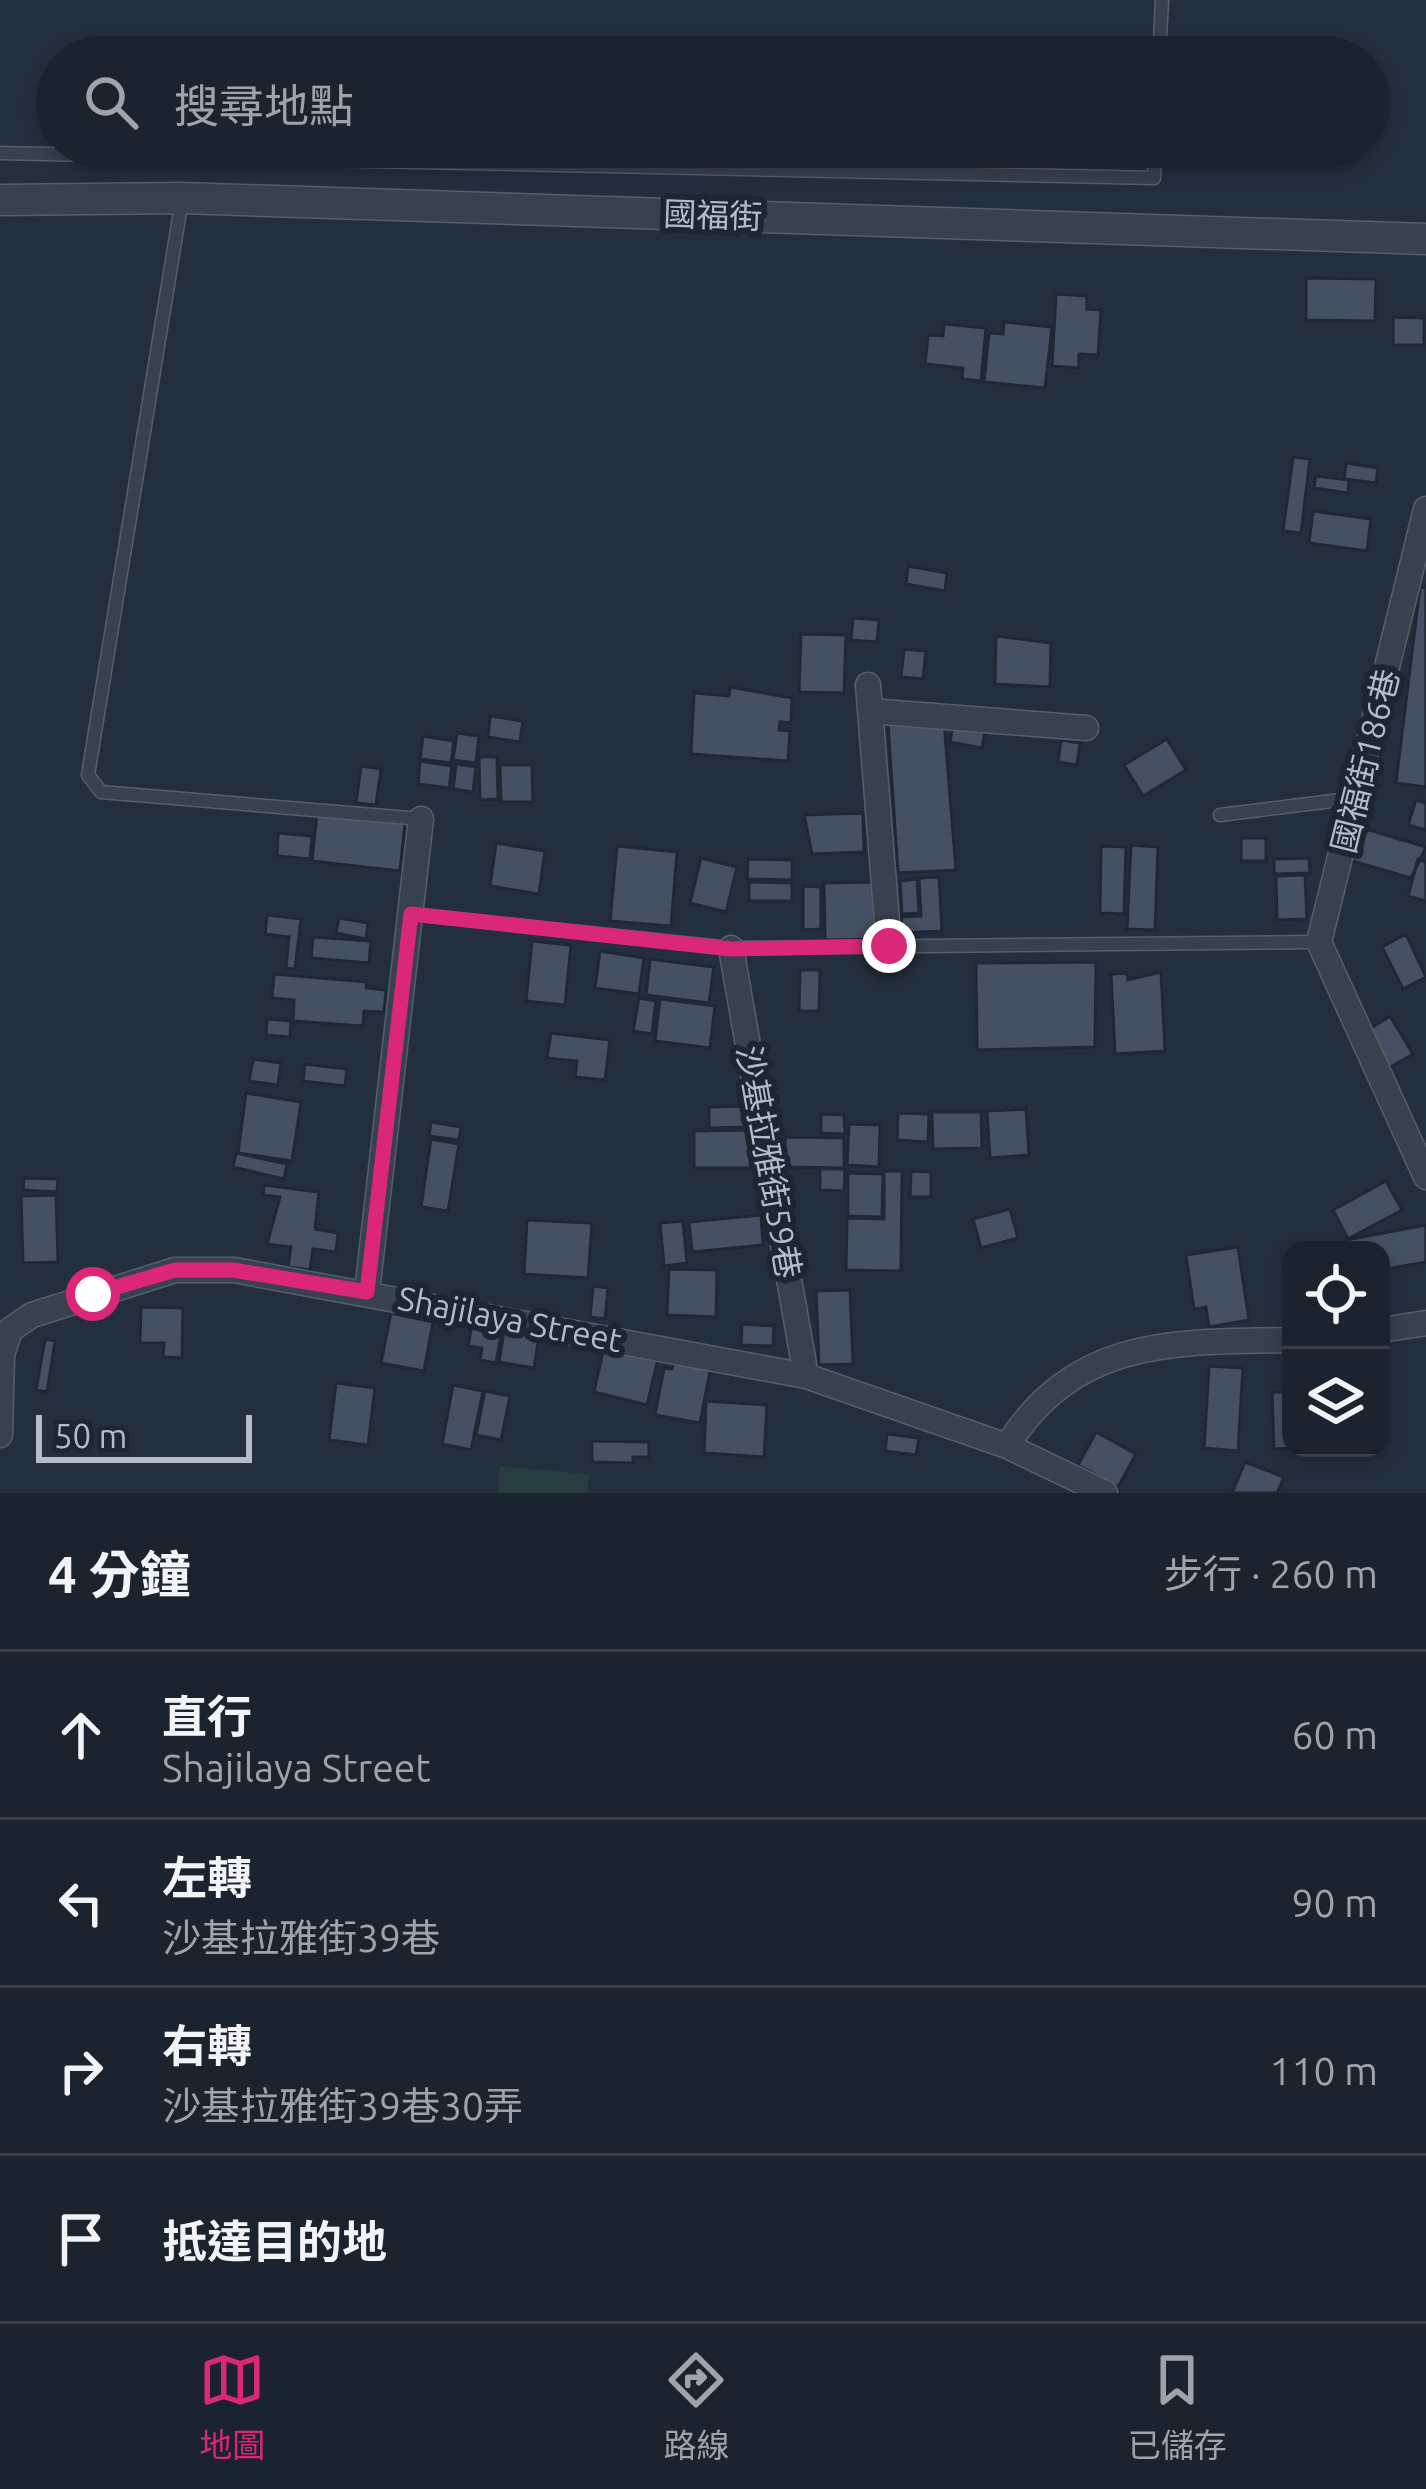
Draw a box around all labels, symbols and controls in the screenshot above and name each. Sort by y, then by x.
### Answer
search box [36,36,1390,168]
icon: search [78,69,144,135]
text: 搜尋地點 [174,80,354,131]
street label: 國福街 [663,194,763,235]
street label: 國福街186巷 [1324,665,1405,856]
route end [862,919,916,973]
street label: 沙基拉雅街59巷 [731,1043,808,1281]
map controls [1282,1241,1390,1457]
button: locate [1282,1241,1390,1349]
route start [66,1267,120,1321]
street label: Shajilaya Street [395,1279,625,1358]
button: layers [1282,1349,1390,1457]
scale bar [36,1409,252,1462]
text: 50 m [54,1417,127,1454]
text: 4 分鐘 [48,1545,191,1603]
text: 步行 · 260 m [1164,1552,1378,1595]
text: 直行 [162,1691,252,1742]
icon: ahead [48,1702,114,1768]
text: 60 m [1291,1713,1378,1756]
text: Shajilaya Street [162,1746,431,1789]
text: 左轉 [162,1852,252,1903]
icon: left [48,1870,114,1936]
text: 90 m [1291,1881,1378,1924]
text: 沙基拉雅街39巷 [162,1916,440,1959]
text: 右轉 [162,2020,252,2071]
icon: right [48,2038,114,2104]
text: 110 m [1269,2049,1378,2092]
text: 沙基拉雅街39巷30弄 [162,2084,523,2127]
icon: arrive [48,2206,114,2272]
text: 抵達目的地 [162,2216,387,2267]
tab: 地圖 [199,2347,265,2467]
tab: 路線 [663,2347,729,2467]
tab: 已儲存 [1128,2347,1227,2467]

